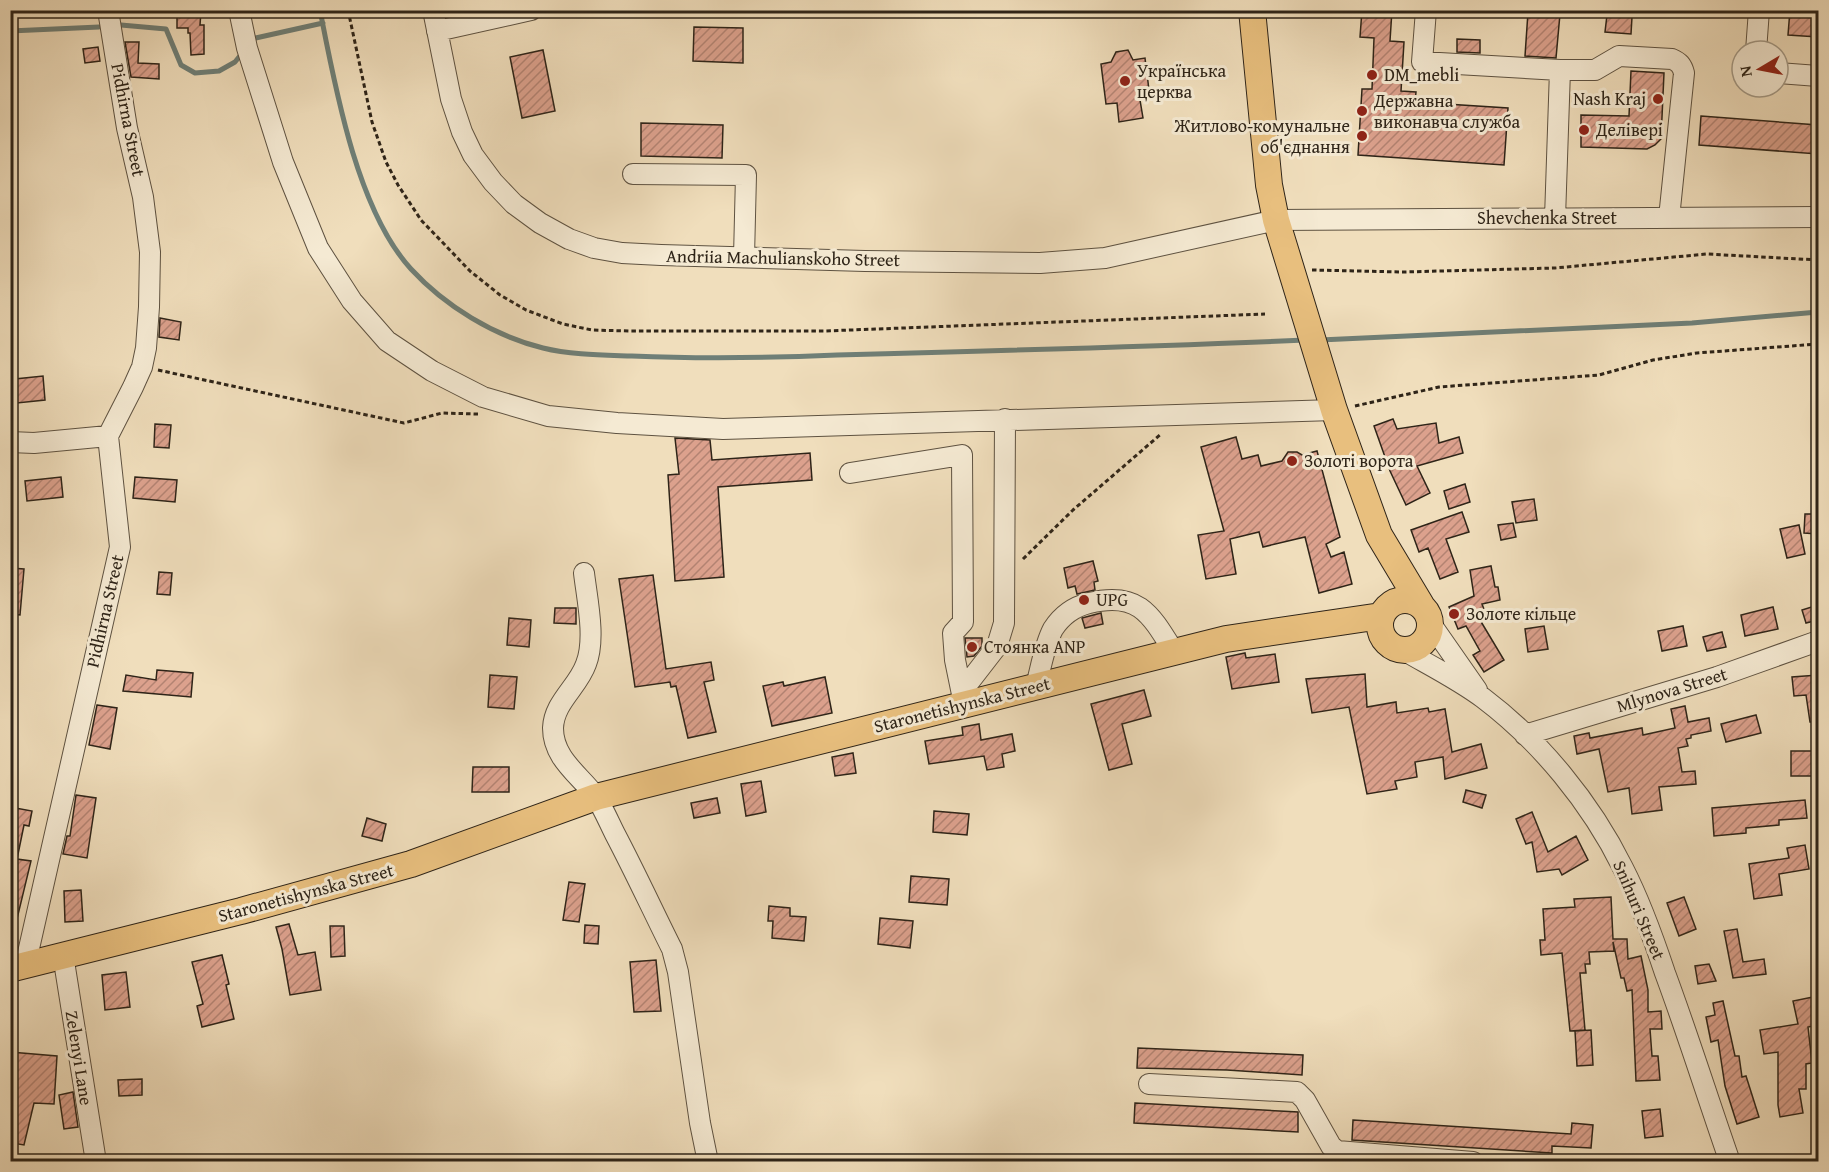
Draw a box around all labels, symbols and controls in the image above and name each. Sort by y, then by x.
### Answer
north arrow [1730,39,1790,99]
place label: Українська церква [1137,57,1226,105]
street label: Pidhirna Street [104,61,153,180]
place label: DM_mebli [1384,61,1459,88]
text: N [1732,64,1758,79]
marker: DM_mebli [1365,68,1379,82]
marker: Українська церква [1118,74,1132,88]
place label: Nash Kraj [1573,85,1646,112]
place label: Державна виконавча служба [1373,87,1521,135]
marker: Nash Kraj [1651,92,1665,106]
marker: Державна виконавча служба [1355,104,1369,118]
place label: Житлово-комунальне об'єднання [1173,112,1350,160]
place label: Делівері [1595,116,1663,143]
marker: Делівері [1577,123,1591,137]
marker: Житлово-комунальне об'єднання [1355,129,1369,143]
street label: Shevchenka Street [1477,204,1618,231]
street label: Andriia Machulianskoho Street [666,242,901,273]
place label: Золоті ворота [1304,447,1414,474]
marker: Золоті ворота [1285,454,1299,468]
street label: Pidhirna Street [78,551,131,670]
place label: UPG [1096,586,1129,613]
marker: UPG [1077,593,1091,607]
place label: Золоте кільце [1466,600,1576,627]
marker: Золоте кільце [1447,607,1461,621]
place label: Стоянка ANP [984,633,1086,660]
marker: Стоянка ANP [965,640,979,654]
street label: Mlynova Street [1613,660,1731,719]
street label: Staronetishynska Street [871,669,1053,739]
street label: Staronetishynska Street [215,856,397,929]
street label: Snihuri Street [1606,856,1673,964]
street label: Zelenyi Lane [59,1009,100,1107]

